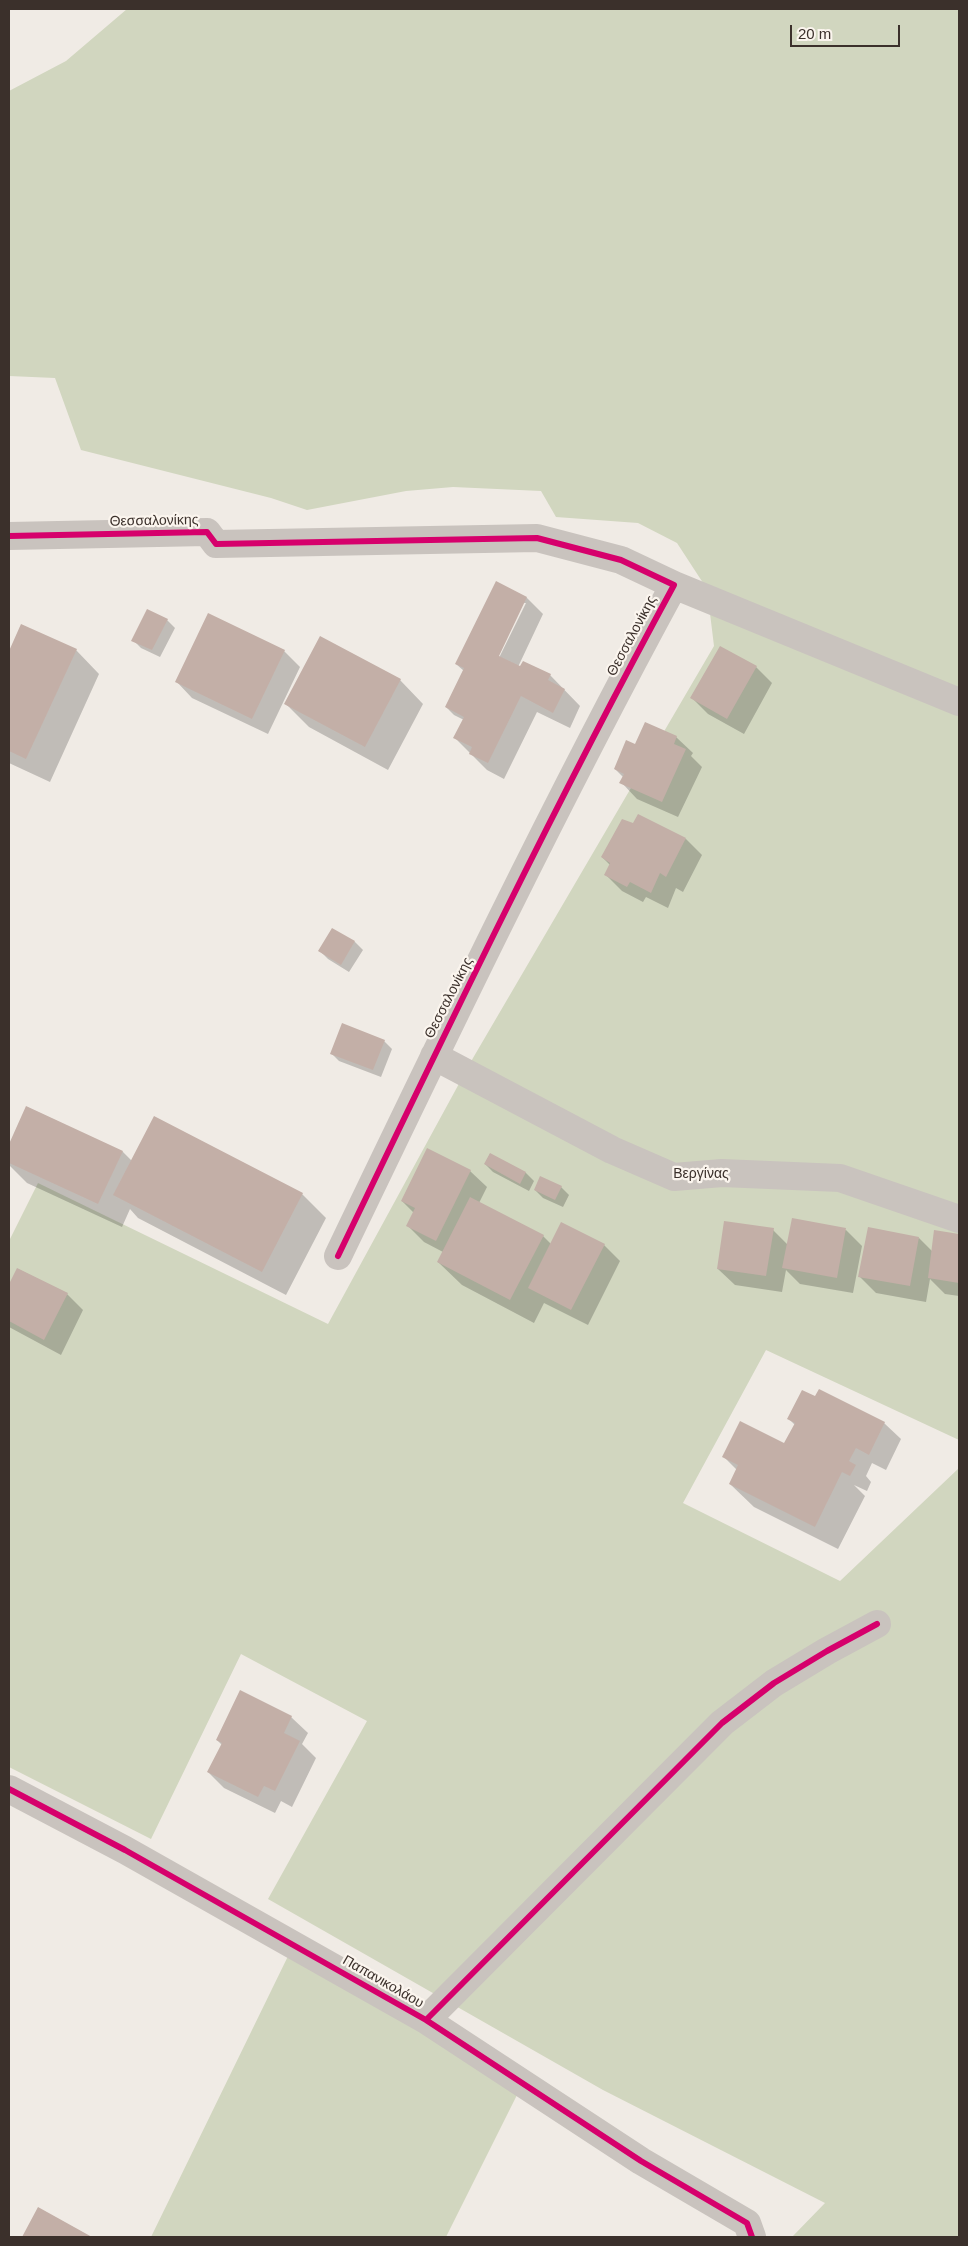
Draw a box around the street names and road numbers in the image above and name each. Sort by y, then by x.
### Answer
street label: Θεσσαλονίκης [109,512,199,530]
street label: Θεσσαλονίκης [604,593,660,679]
street label: Θεσσαλονίκης [421,955,477,1041]
street label: Βεργίνας [673,1166,729,1182]
street label: Παπανικολάου [340,1952,426,2012]

